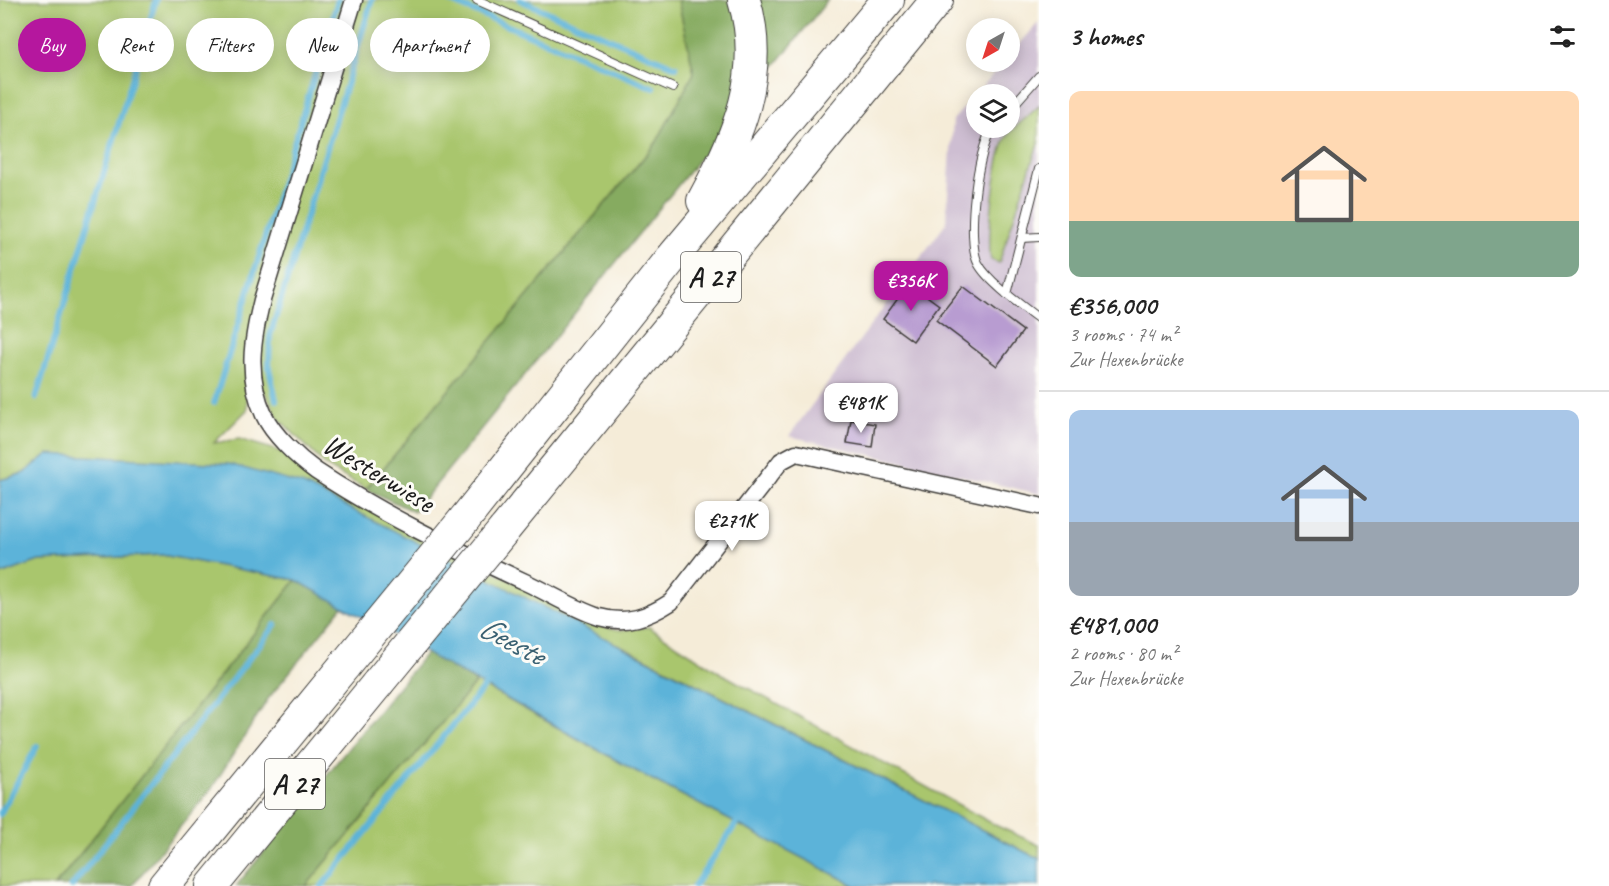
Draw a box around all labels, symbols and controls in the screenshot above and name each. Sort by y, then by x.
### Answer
chip: Buy [18,18,86,72]
chip: Rent [98,18,174,72]
chip: Filters [186,18,274,72]
chip: New [286,18,358,72]
chip: Apartment [370,18,490,72]
north arrow [966,18,1020,72]
map controls [966,18,1020,138]
text: 3 homes [1069,20,1142,53]
icon: filters [1546,20,1579,53]
button: layers [966,84,1020,138]
icon: home [1270,130,1378,238]
road number: A 27 [681,252,741,302]
pin: €356K [869,261,953,312]
text: €356K [888,268,934,293]
text: €356,000 [1069,289,1156,322]
text: 3 rooms · 74 m² [1069,322,1177,347]
text: Zur Hexenbrücke [1069,347,1183,372]
pin: €481K [819,383,903,434]
text: €481K [838,390,884,415]
street label: Westerwiese [316,425,444,522]
icon: home [1270,449,1378,557]
pin: €271K [690,501,774,552]
text: €271K [709,508,755,533]
water label: Geeste [472,606,556,677]
text: €481,000 [1069,608,1156,641]
text: 2 rooms · 80 m² [1069,641,1177,666]
text: Zur Hexenbrücke [1069,666,1183,691]
road number: A 27 [265,759,325,809]

